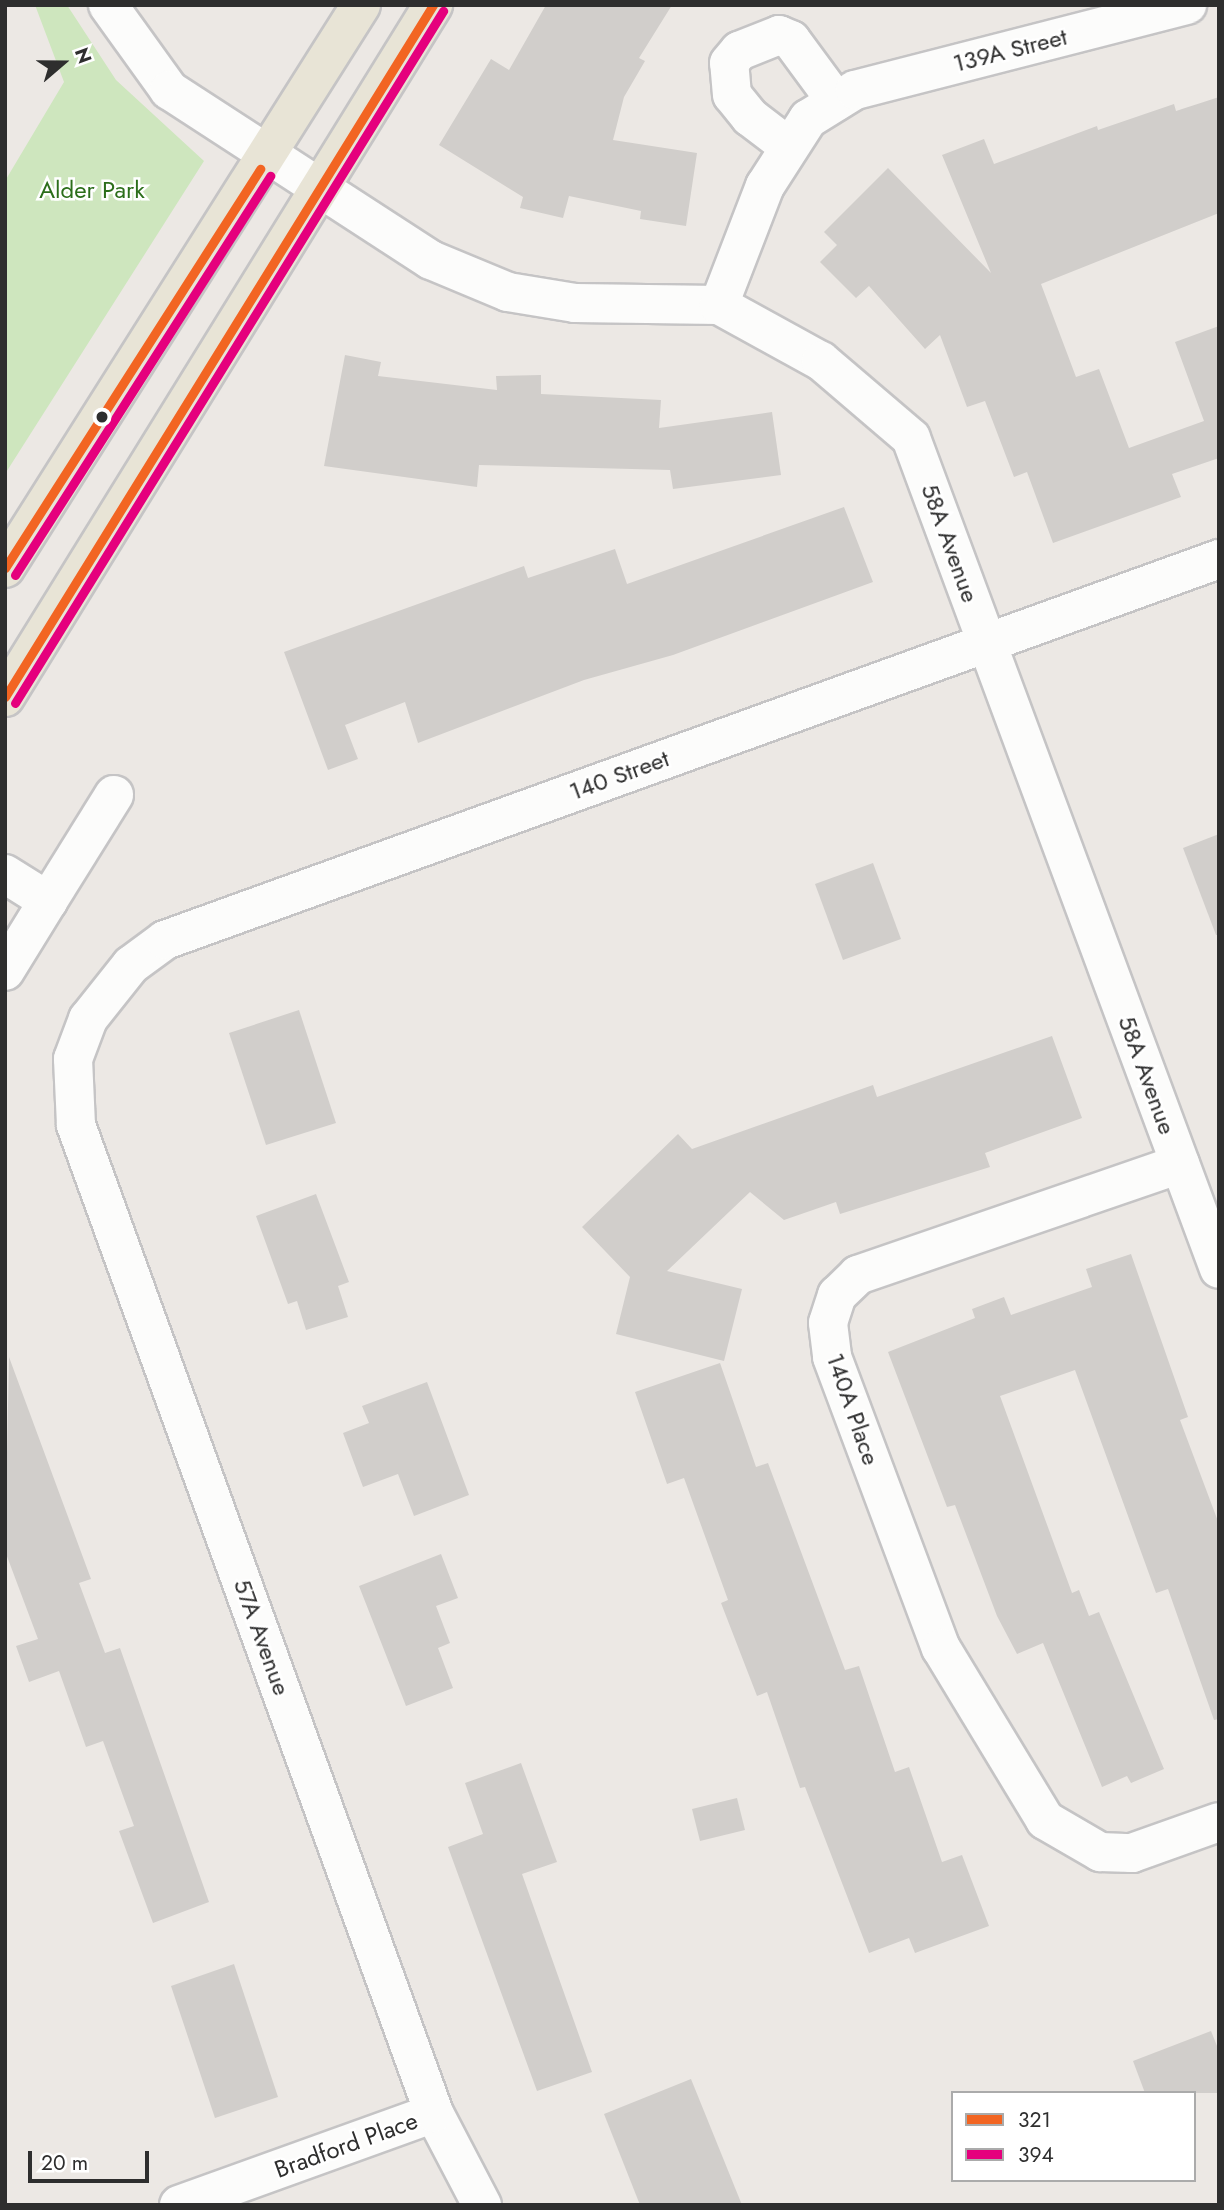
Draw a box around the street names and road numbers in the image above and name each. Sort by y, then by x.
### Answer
street label: 139A Street [950,22,1070,78]
street label: 58A Avenue [915,480,985,606]
street label: 140 Street [565,744,673,806]
street label: 58A Avenue [1112,1012,1182,1138]
street label: 140A Place [820,1349,886,1469]
street label: 57A Avenue [228,1575,296,1699]
street label: Bradford Place [271,2106,421,2184]

